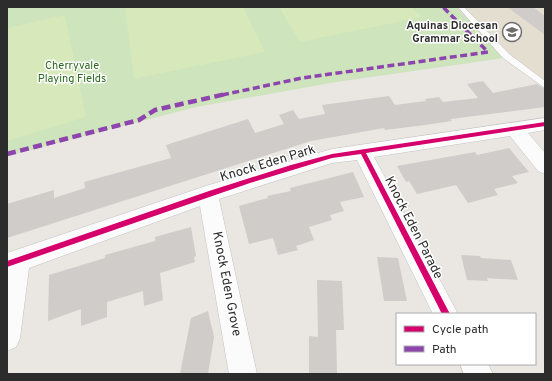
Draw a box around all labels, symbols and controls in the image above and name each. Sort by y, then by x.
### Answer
place label: Aquinas Diocesan Grammar School [406,19,498,46]
school or university icon: Aquinas Diocesan Grammar School [501,21,523,43]
park label: Cherryvale Playing Fields [38,59,106,86]
street label: Knock Eden Park [218,142,318,186]
street label: Knock Eden Parade [380,174,446,282]
street label: Knock Eden Grove [208,230,244,338]
legend [396,313,536,365]
text: Cycle path [432,322,489,338]
text: Path [432,342,457,358]

